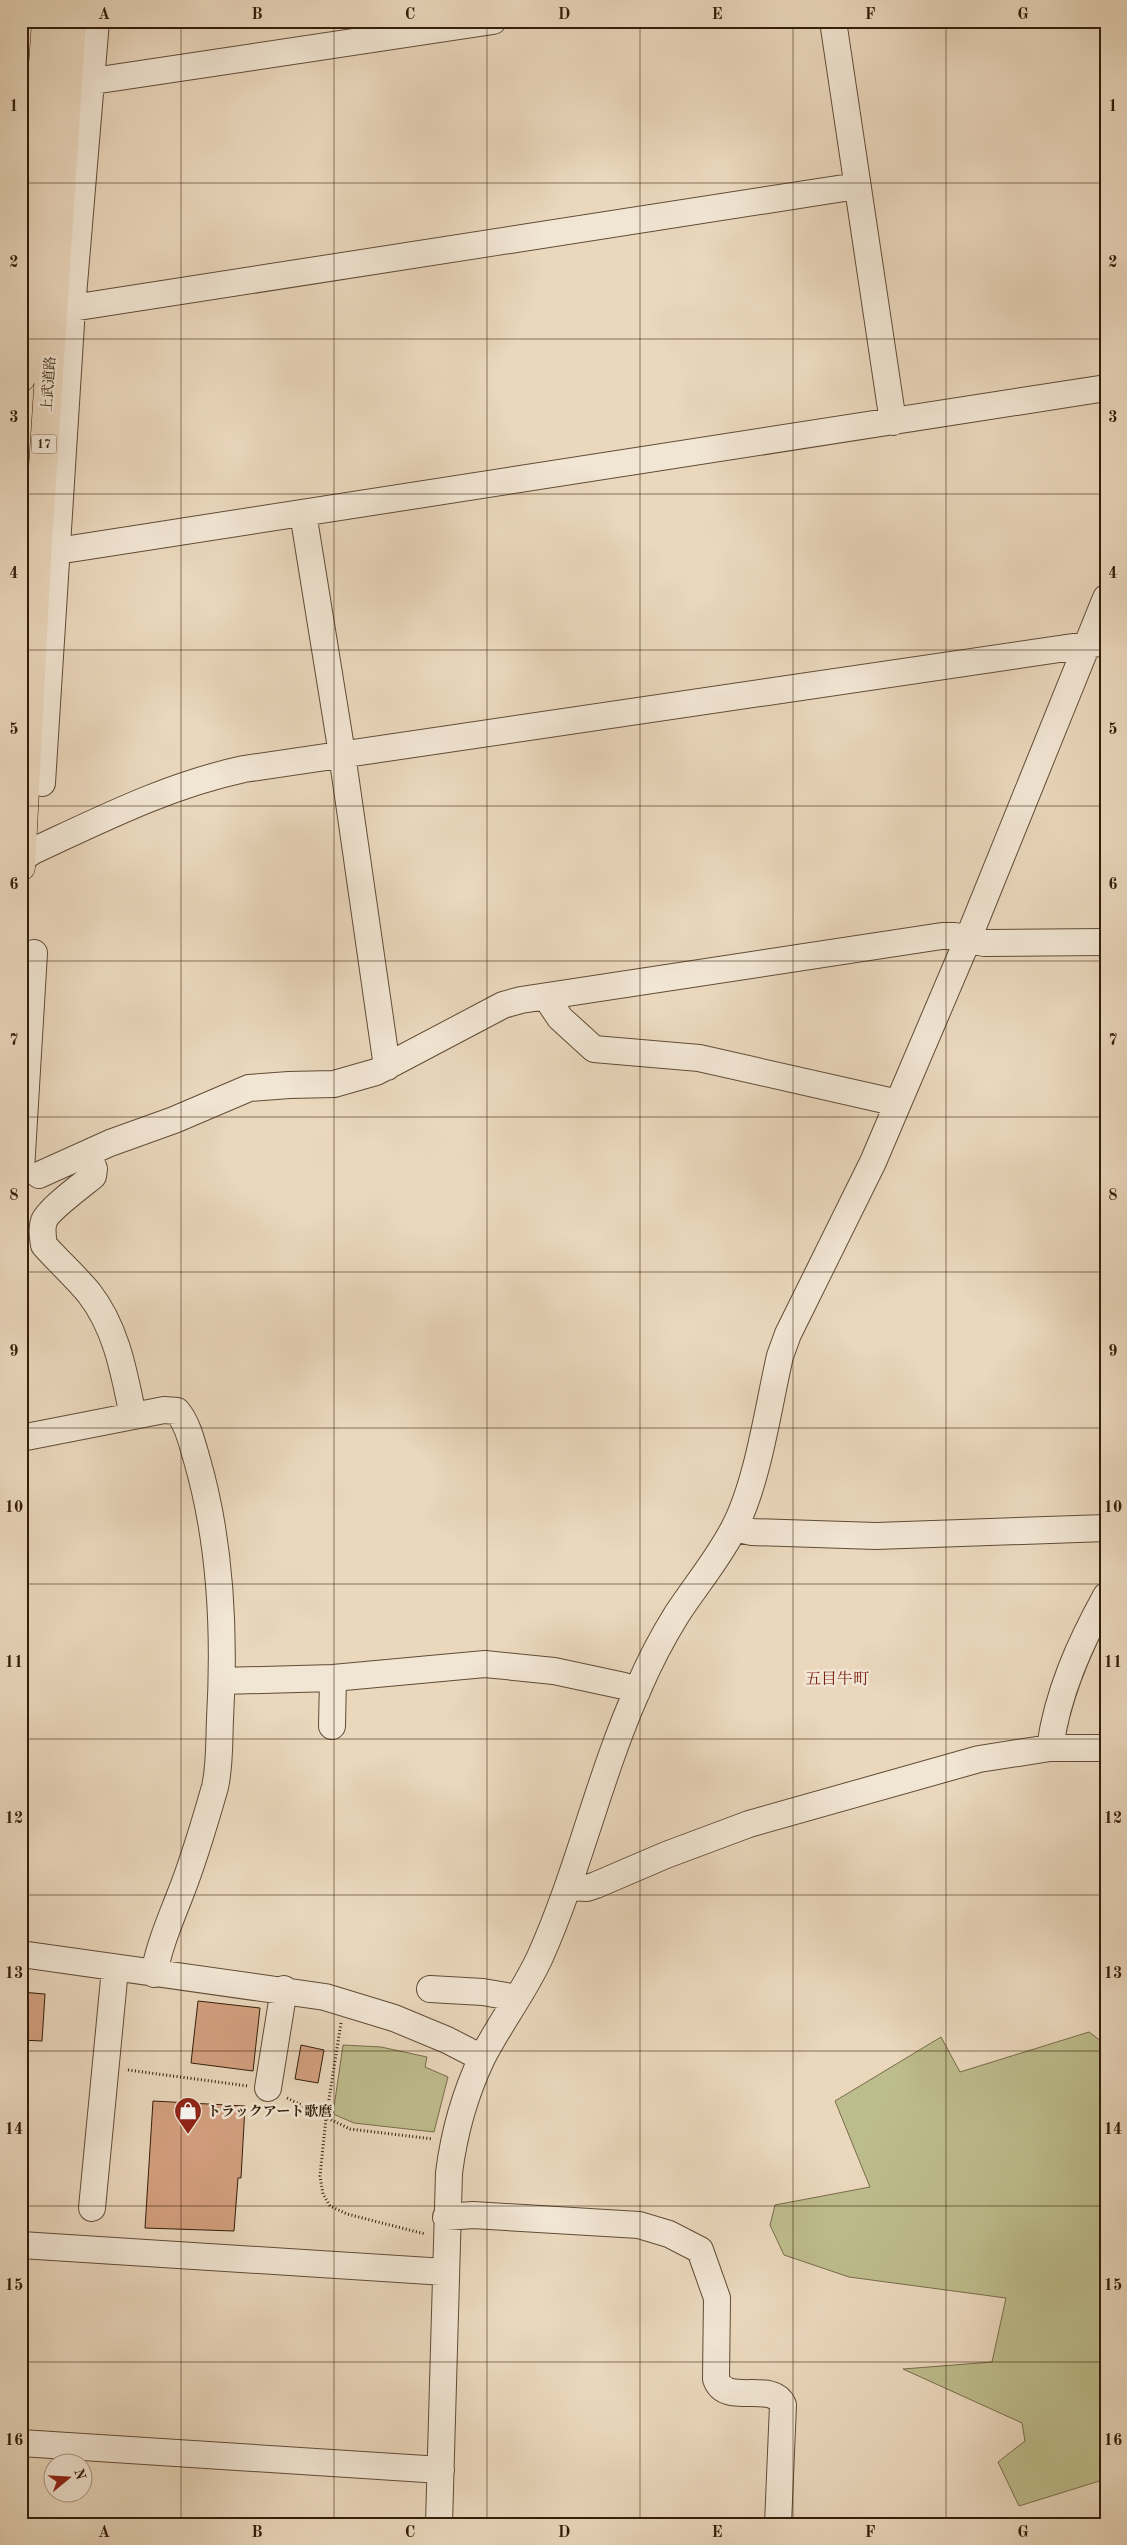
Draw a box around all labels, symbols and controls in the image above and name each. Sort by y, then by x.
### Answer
text: A [98,7,110,23]
text: B [251,7,263,23]
text: C [405,7,415,23]
text: D [558,7,570,23]
text: E [711,7,723,23]
text: F [865,7,876,23]
text: G [1017,7,1029,23]
text: 1 [9,99,19,115]
text: 1 [1108,99,1118,115]
text: 2 [9,255,19,271]
text: 2 [1108,255,1118,271]
street label: 上武道路 [39,356,58,412]
text: 3 [9,410,19,426]
text: 3 [1108,410,1118,426]
road number: 17 [32,434,56,454]
text: 4 [9,566,19,582]
text: 4 [1108,566,1118,582]
text: 5 [9,722,19,738]
text: 5 [1108,722,1118,738]
text: 6 [9,877,19,893]
text: 6 [1108,877,1118,893]
text: 7 [9,1033,19,1049]
text: 7 [1108,1033,1118,1049]
text: 8 [9,1188,19,1204]
text: 8 [1108,1188,1118,1204]
text: 9 [9,1344,19,1360]
text: 9 [1108,1344,1118,1360]
text: 10 [5,1500,23,1516]
text: 10 [1104,1500,1122,1516]
text: 11 [5,1655,23,1671]
text: 11 [1104,1655,1122,1671]
district label: 五目牛町 [805,1670,869,1688]
text: 12 [5,1811,23,1827]
text: 12 [1104,1811,1122,1827]
text: 13 [5,1966,23,1982]
text: 13 [1104,1966,1122,1982]
shop icon: トラックアート歌麿 [173,2096,203,2135]
place label: トラックアート歌麿 [207,2104,332,2119]
text: 14 [5,2122,23,2138]
text: 14 [1104,2122,1122,2138]
text: 15 [5,2278,23,2294]
text: 15 [1104,2278,1122,2294]
text: 16 [5,2433,23,2449]
text: 16 [1104,2433,1122,2449]
north arrow [42,2452,92,2502]
text: N [71,2467,88,2482]
text: A [98,2525,110,2541]
text: B [251,2525,263,2541]
text: C [405,2525,415,2541]
text: D [558,2525,570,2541]
text: E [711,2525,723,2541]
text: F [865,2525,876,2541]
text: G [1017,2525,1029,2541]

